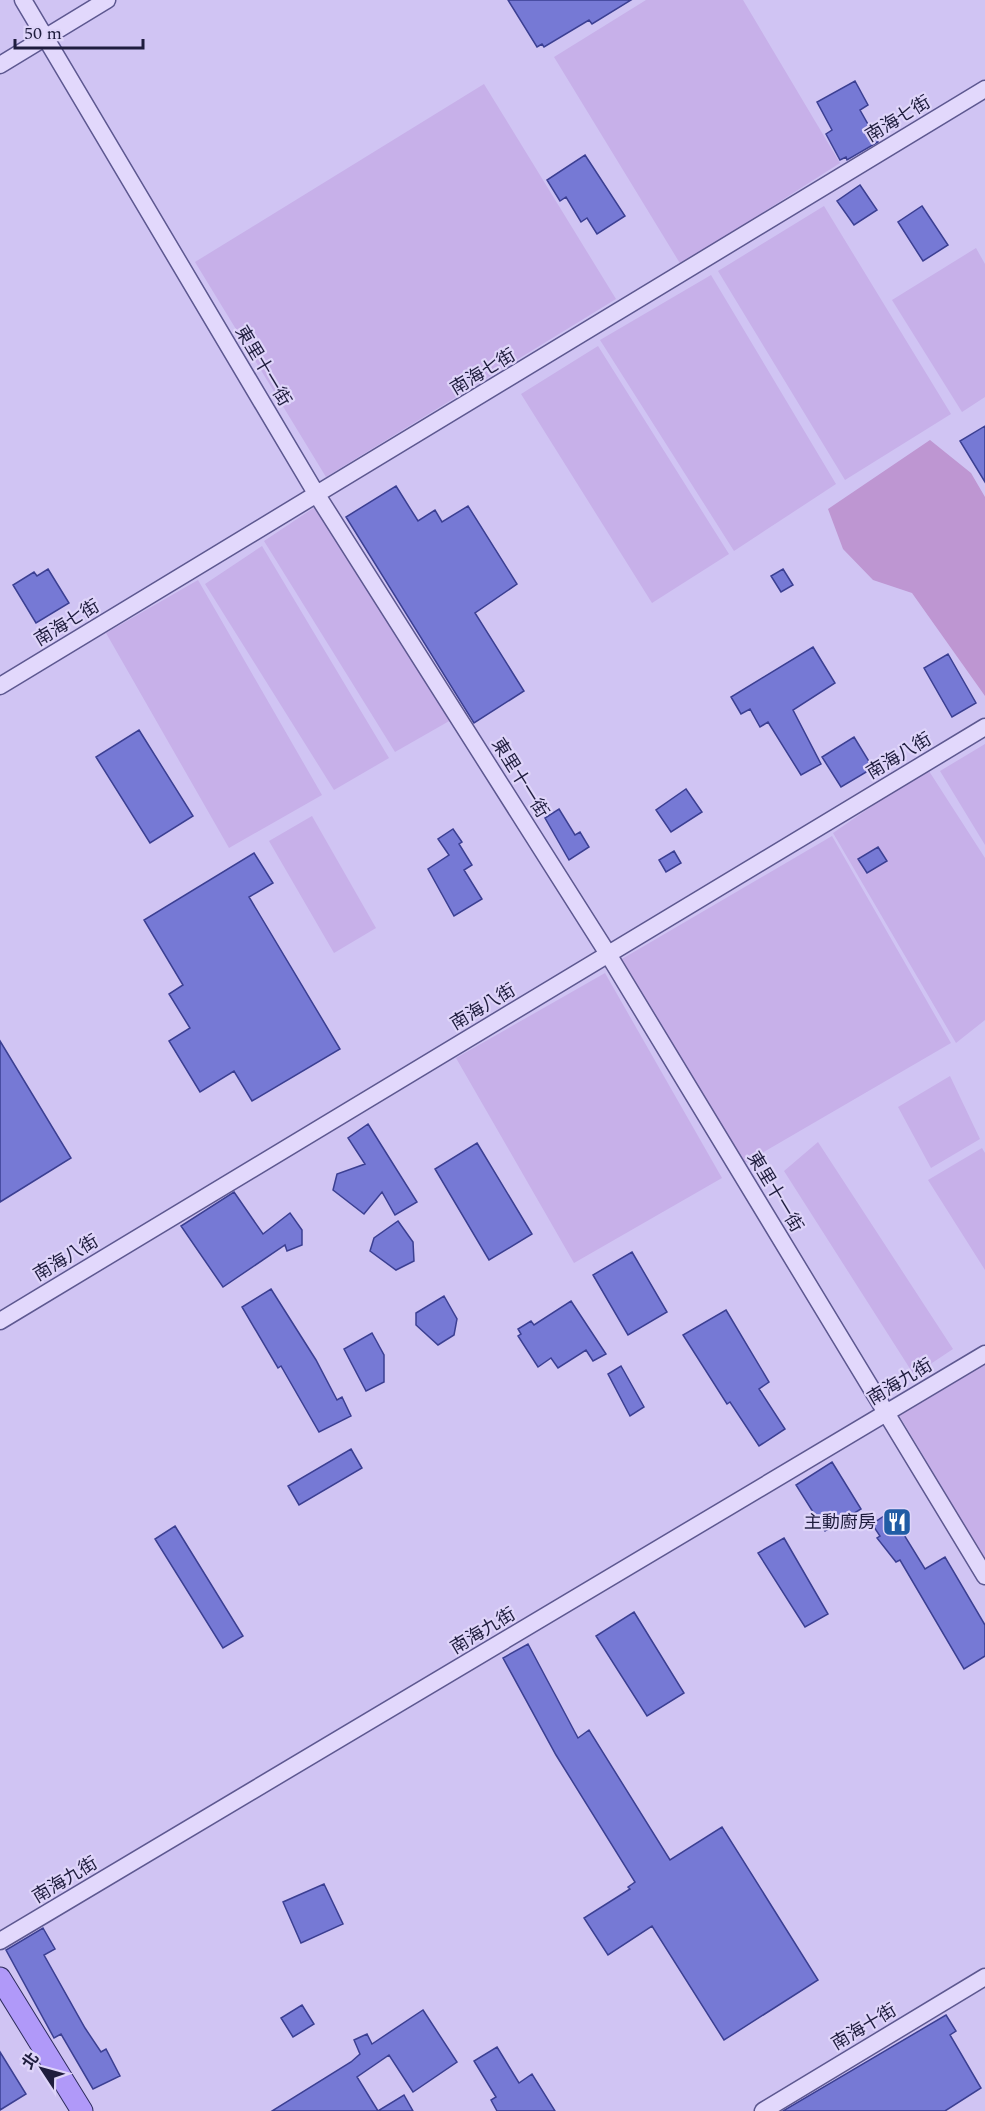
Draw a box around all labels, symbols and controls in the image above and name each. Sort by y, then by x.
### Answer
scale bar [15,12,142,50]
text: 50 m [24,20,62,47]
street label: 南海七街 [860,89,936,149]
street label: 東里十一街 [228,320,298,412]
street label: 南海七街 [445,342,521,402]
street label: 南海七街 [29,593,105,653]
street label: 南海八街 [861,726,937,786]
street label: 東里十一街 [485,733,555,823]
street label: 南海八街 [445,977,521,1037]
street label: 東里十一街 [740,1146,810,1238]
street label: 南海八街 [28,1228,104,1288]
street label: 南海九街 [862,1352,938,1412]
restaurant icon: 主動廚房 [881,1506,913,1538]
place label: 主動廚房 [804,1509,876,1536]
street label: 南海九街 [445,1601,521,1661]
street label: 南海九街 [27,1850,103,1910]
street label: 南海十街 [826,1997,902,2057]
north arrow [12,2039,72,2099]
text: 北 [16,2047,45,2074]

